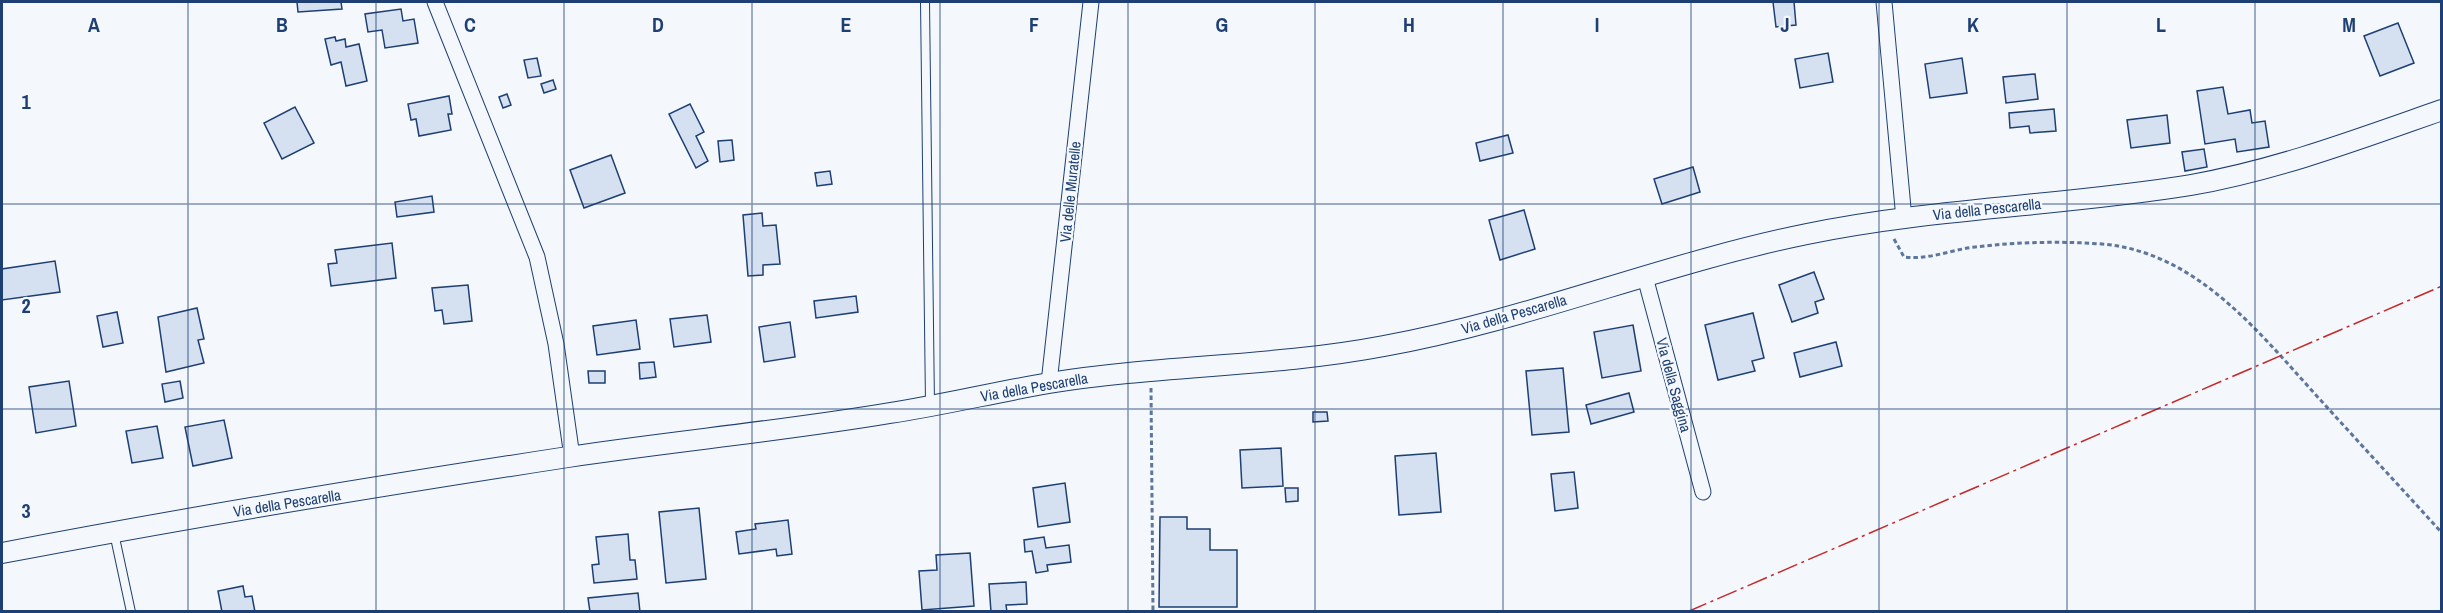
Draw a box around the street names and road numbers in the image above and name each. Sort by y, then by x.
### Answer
street label: Via delle Muratelle [1054,140,1086,244]
street label: Via della Pescarella [1932,193,2042,225]
street label: Via della Pescarella [1459,289,1569,339]
street label: Via della Saggina [1651,335,1697,435]
street label: Via della Pescarella [979,367,1089,407]
street label: Via della Pescarella [232,484,342,522]

